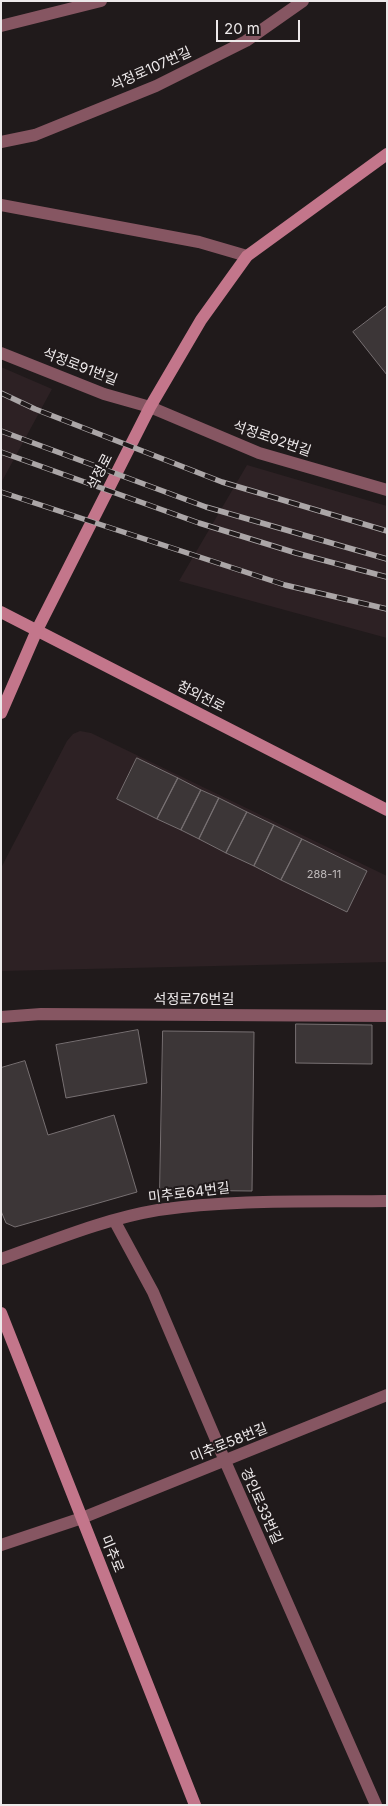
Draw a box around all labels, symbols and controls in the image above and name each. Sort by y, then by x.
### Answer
scale bar [218,10,302,42]
text: 20 m [224,19,260,38]
street label: 석정로107번길 [108,44,194,94]
street label: 석정로91번길 [40,345,120,389]
street label: 석정로92번길 [231,418,313,460]
street label: 석정로 [84,451,116,493]
street label: 참외전로 [174,678,228,716]
house number: 288-11 [307,868,341,882]
street label: 석정로76번길 [154,992,234,1008]
street label: 미추로64번길 [147,1180,231,1206]
street label: 미추로58번길 [188,1420,270,1466]
street label: 경인로33번길 [237,1465,285,1547]
street label: 미추로 [97,1533,127,1575]

